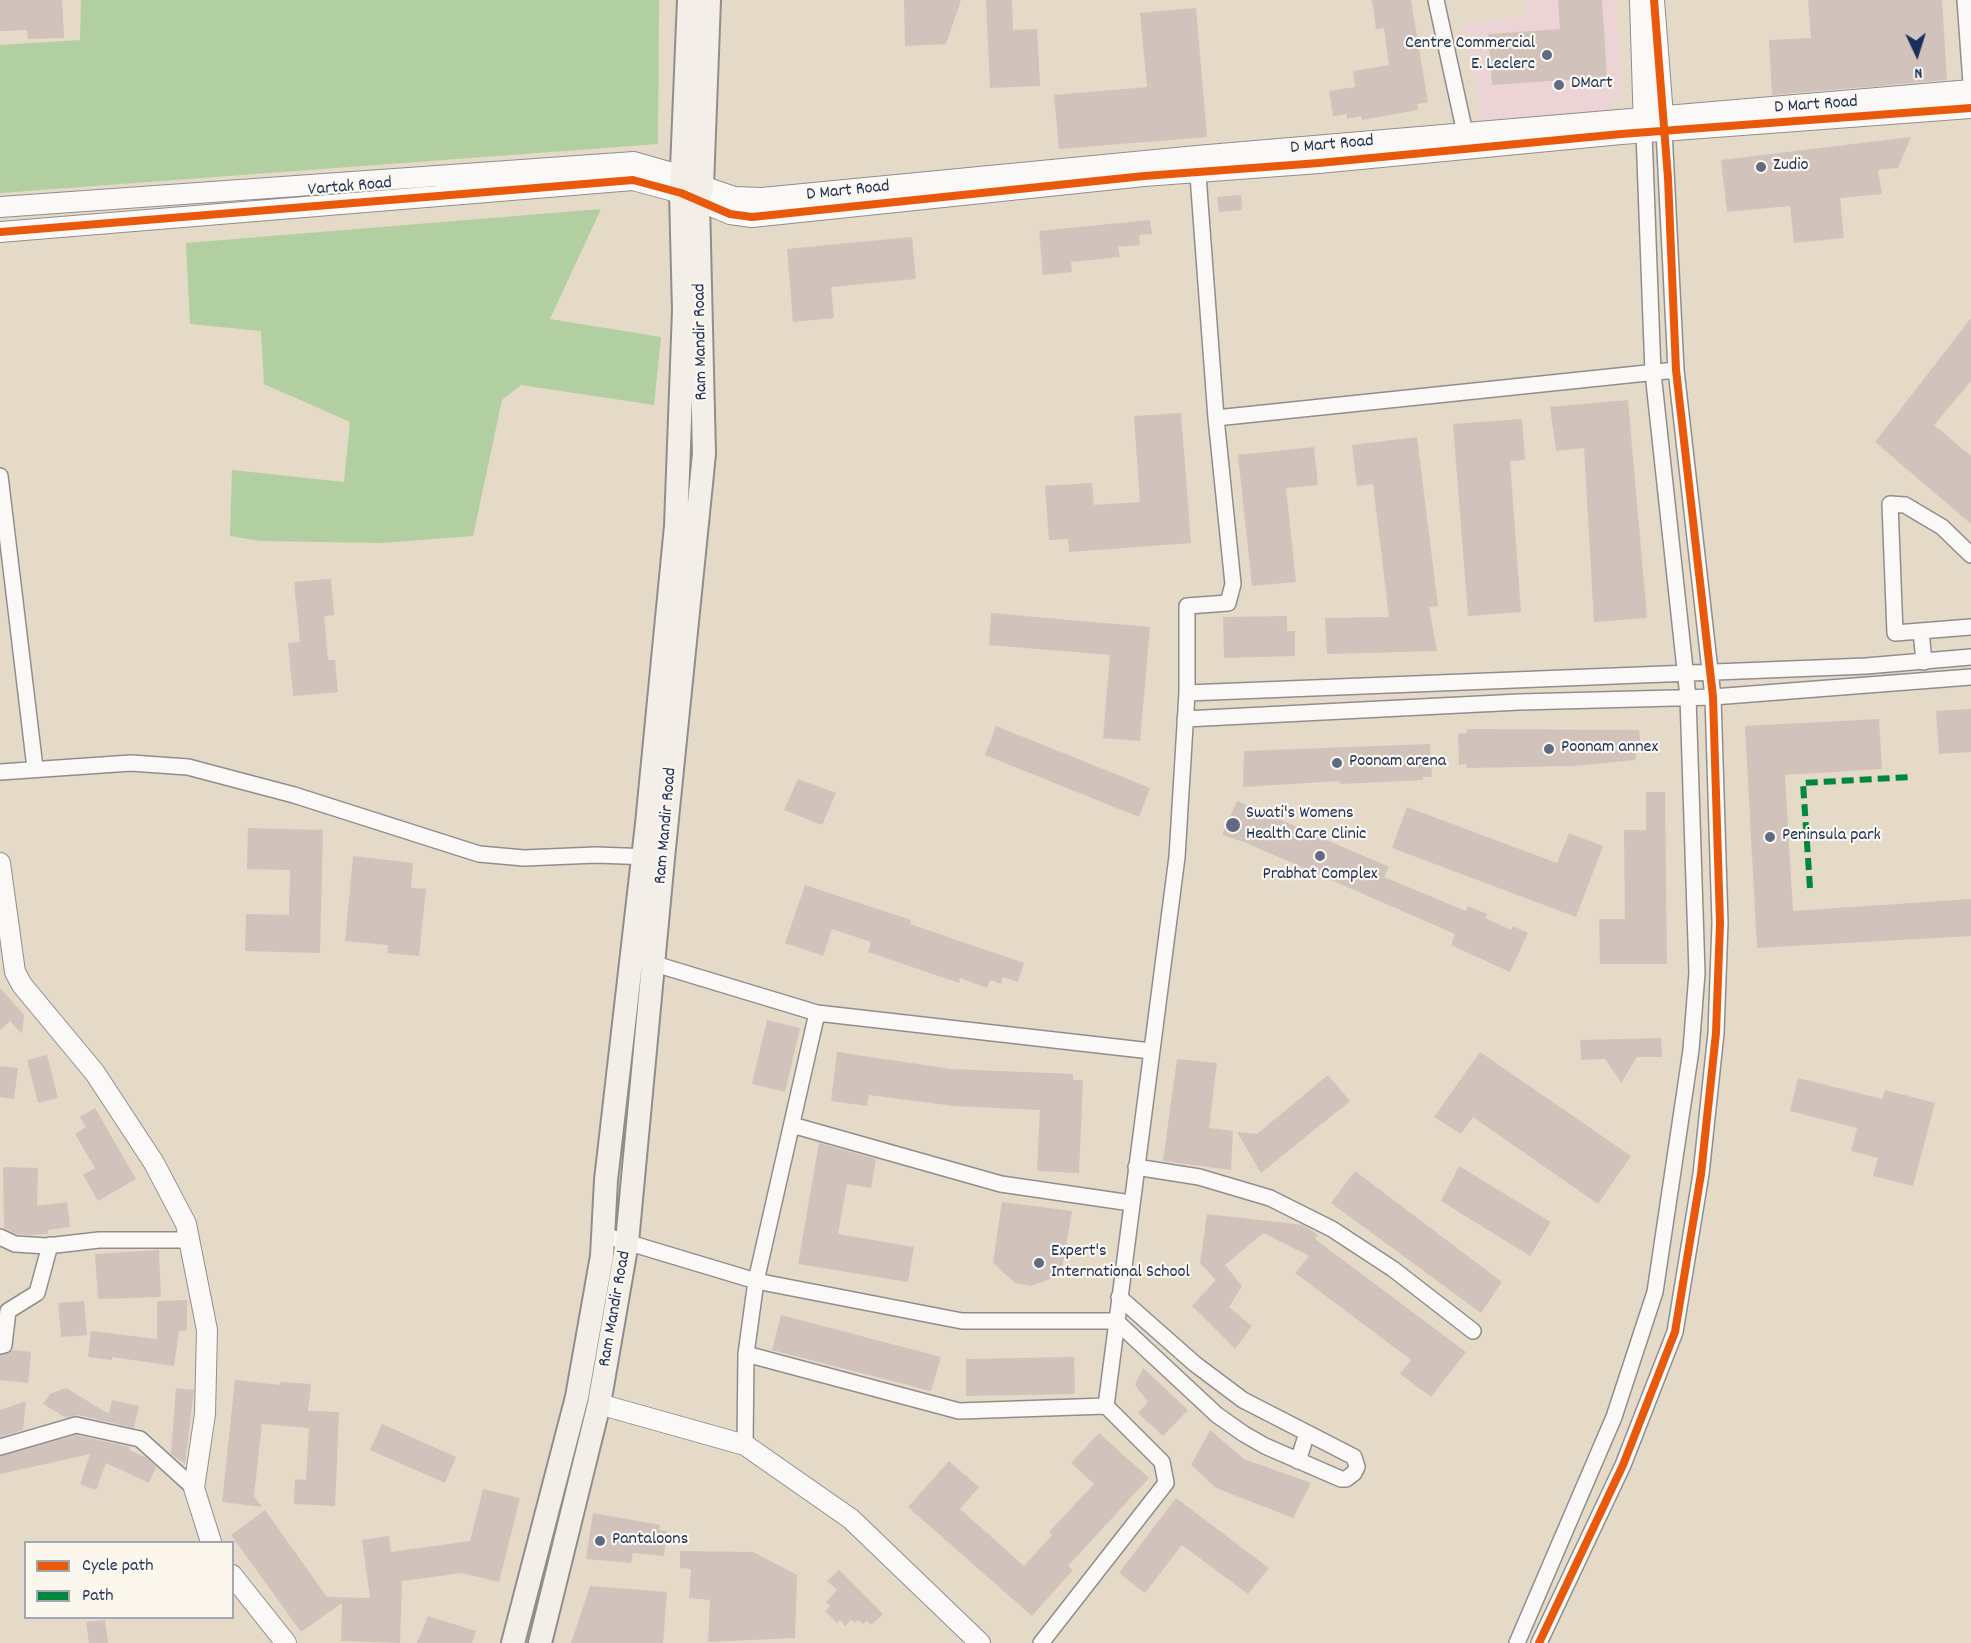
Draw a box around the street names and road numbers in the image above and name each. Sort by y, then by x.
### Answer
street label: D Mart Road [1774,92,1858,120]
street label: D Mart Road [1289,132,1375,160]
street label: Vartak Road [307,174,393,202]
street label: D Mart Road [805,177,891,207]
street label: Ram Mandir Road [690,283,714,401]
street label: Ram Mandir Road [651,767,683,885]
street label: Ram Mandir Road [595,1249,637,1369]

